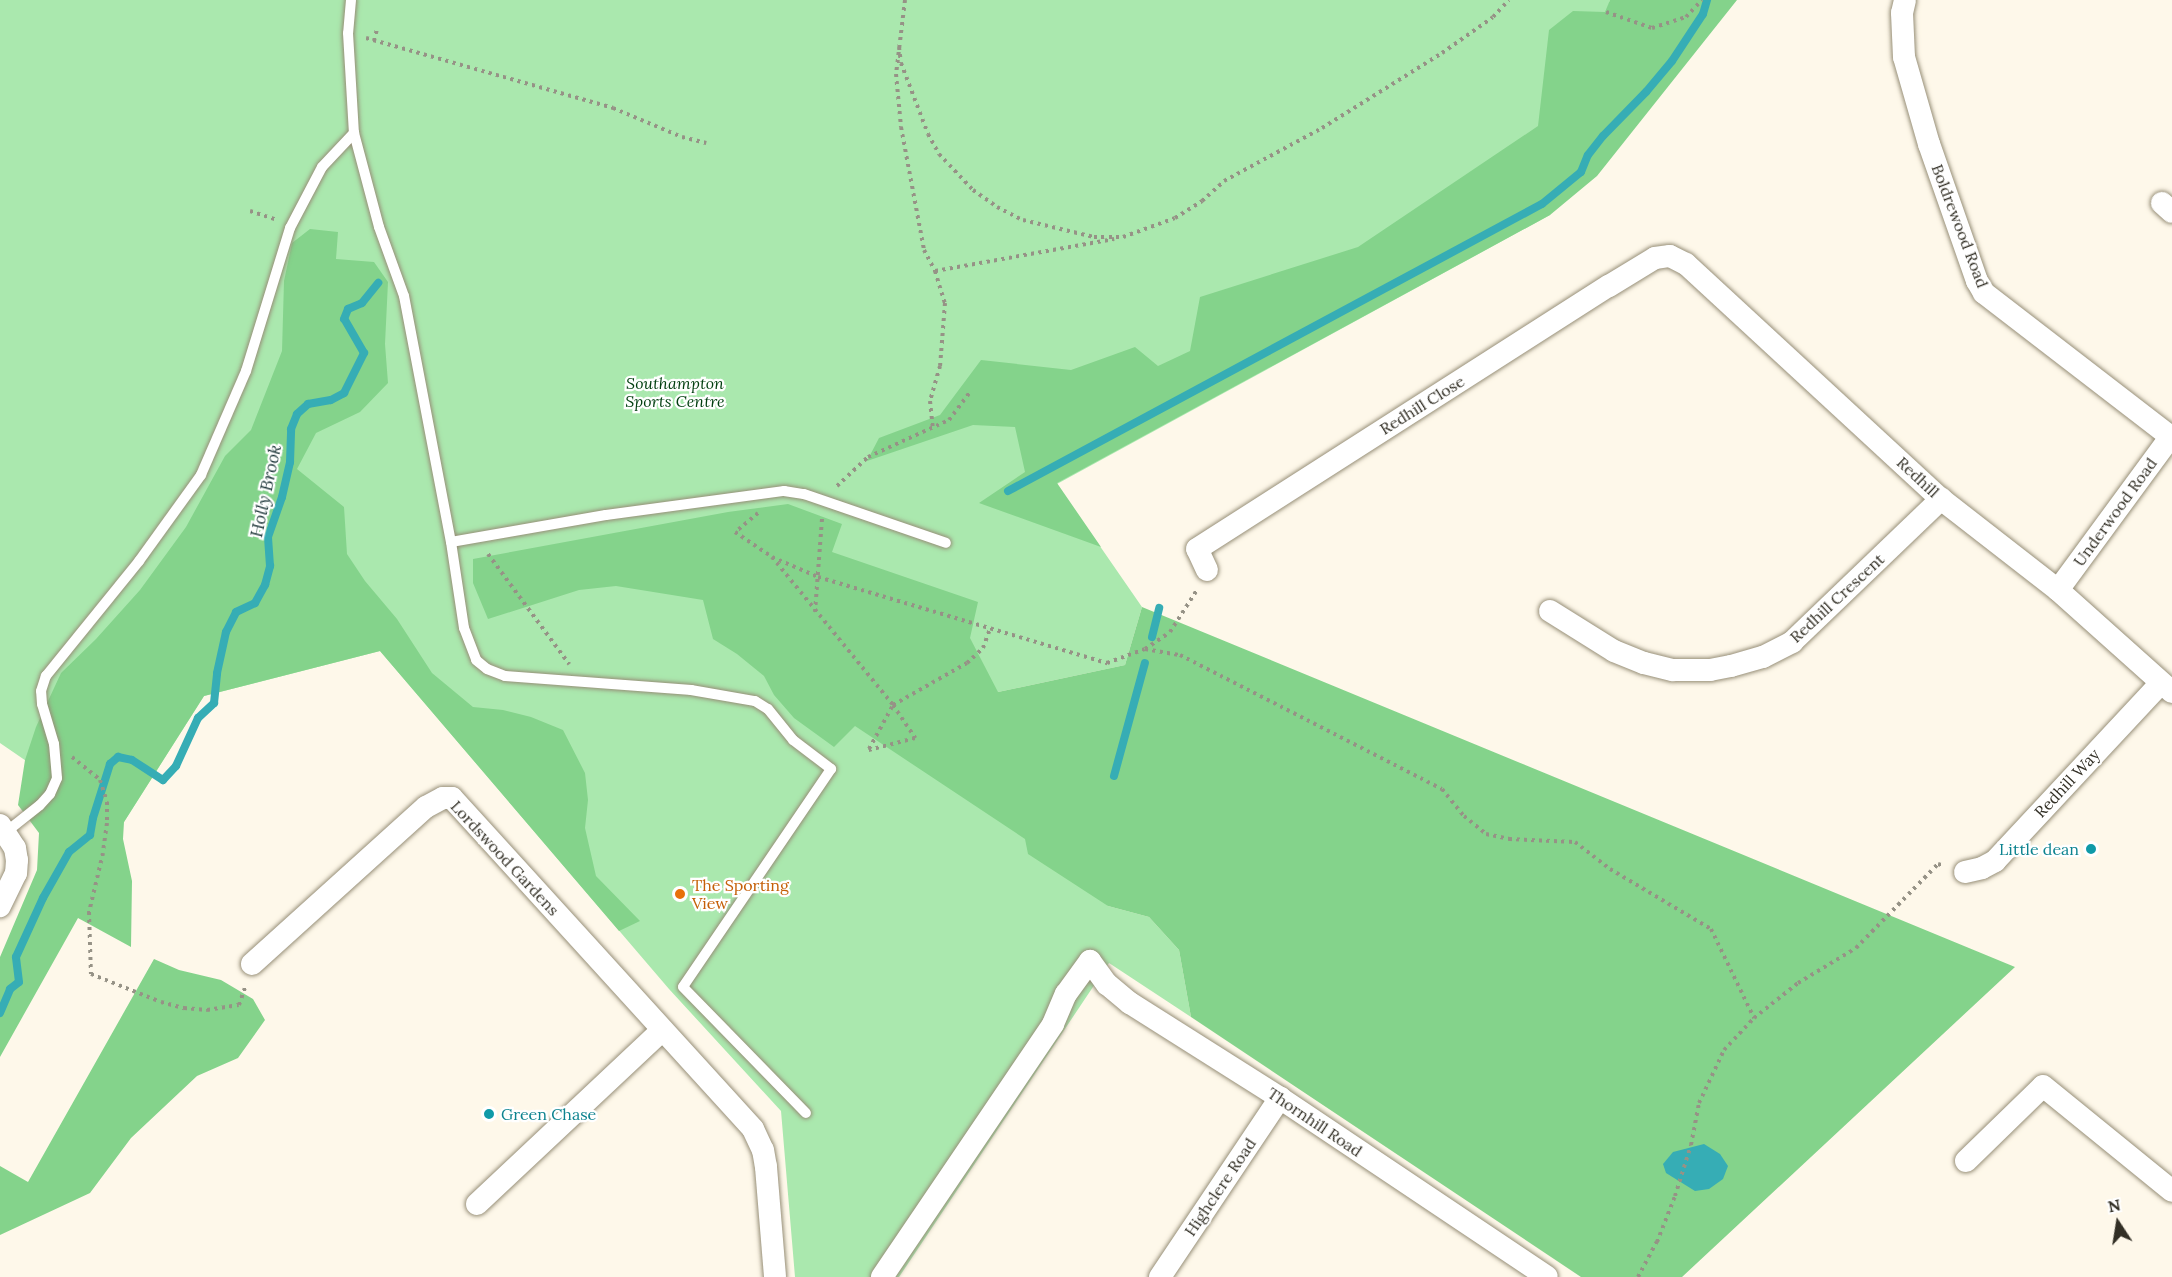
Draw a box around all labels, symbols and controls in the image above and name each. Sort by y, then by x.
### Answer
street label: Boldrewood Road [1928,161,1992,291]
street label: Redhill Close [1376,371,1468,439]
park label: Southampton Sports Centre [625,373,725,411]
water label: Holly Brook [246,443,286,539]
street label: Redhill [1893,453,1943,501]
street label: Underwood Road [2069,454,2161,570]
street label: Redhill Crescent [1786,549,1888,647]
street label: Redhill Way [2030,745,2104,821]
street label: Lordswood Gardens [447,797,563,919]
place label: Little dean [1999,839,2079,859]
marker: Little dean [2084,842,2098,856]
place label: The Sporting View [692,875,789,913]
marker: The Sporting View [673,887,687,901]
street label: Thornhill Road [1264,1083,1366,1161]
place label: Green Chase [501,1104,596,1124]
marker: Green Chase [482,1107,496,1121]
street label: Highclere Road [1180,1134,1260,1240]
north arrow [2088,1193,2148,1253]
text: N [2106,1194,2122,1216]

